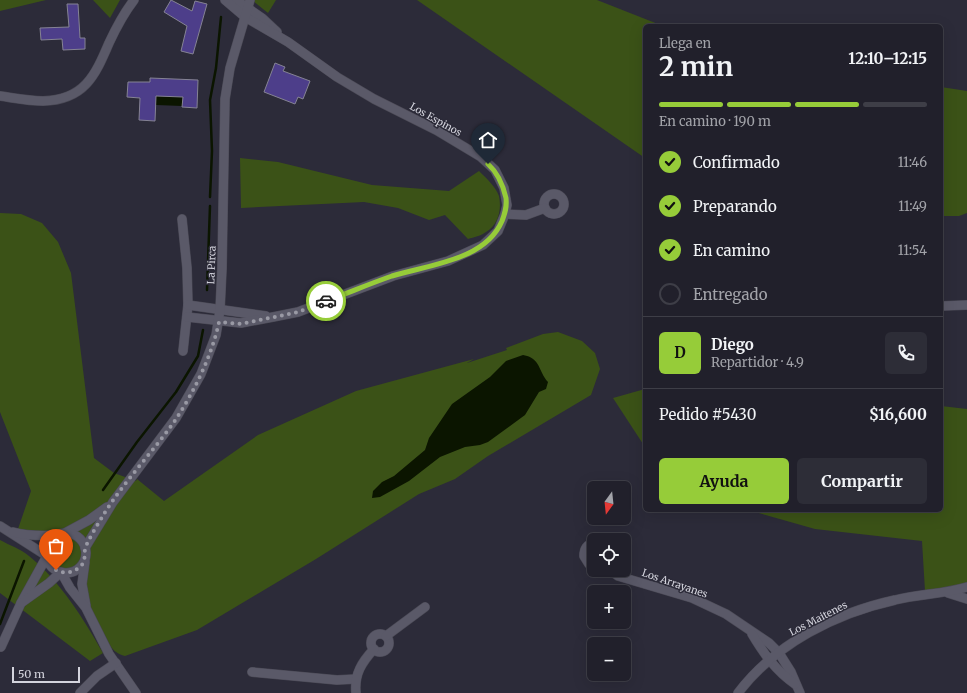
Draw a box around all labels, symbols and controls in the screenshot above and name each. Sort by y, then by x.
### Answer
text: Llega en [659,35,711,52]
text: 12:10–12:15 [848,49,927,68]
text: 2 min [659,50,733,83]
street label: Los Espinos [407,100,464,139]
text: En camino · 190 m [659,113,771,130]
pin [471,123,505,164]
icon: home [477,129,499,151]
icon: check [659,151,681,173]
text: Confirmado [693,153,780,172]
text: 11:46 [898,154,927,171]
icon: check [659,195,681,217]
text: Preparando [693,197,777,216]
text: 11:49 [898,198,927,215]
icon: check [659,239,681,261]
text: En camino [693,241,770,260]
text: 11:54 [898,242,927,259]
street label: La Pirca [204,245,219,284]
courier [306,281,346,321]
text: Entregado [693,285,767,304]
icon: car [315,290,337,312]
button: phone [885,332,927,374]
text: Diego [711,335,754,354]
text: D [674,343,686,362]
text: Repartidor · 4.9 [711,354,804,371]
text: Pedido #5430 [659,405,756,424]
text: $16,600 [869,405,927,424]
button: Ayuda [659,458,789,504]
button: Compartir [797,458,927,504]
north arrow [587,481,631,525]
map controls [587,481,631,681]
pin [39,529,73,570]
button: locate [587,533,631,577]
icon: bag [45,535,67,557]
street label: Los Arrayanes [640,566,709,601]
button: + [587,585,631,629]
street label: Los Maitenes [787,598,850,639]
button: − [587,637,631,681]
scale bar [12,665,80,684]
text: 50 m [18,667,45,681]

